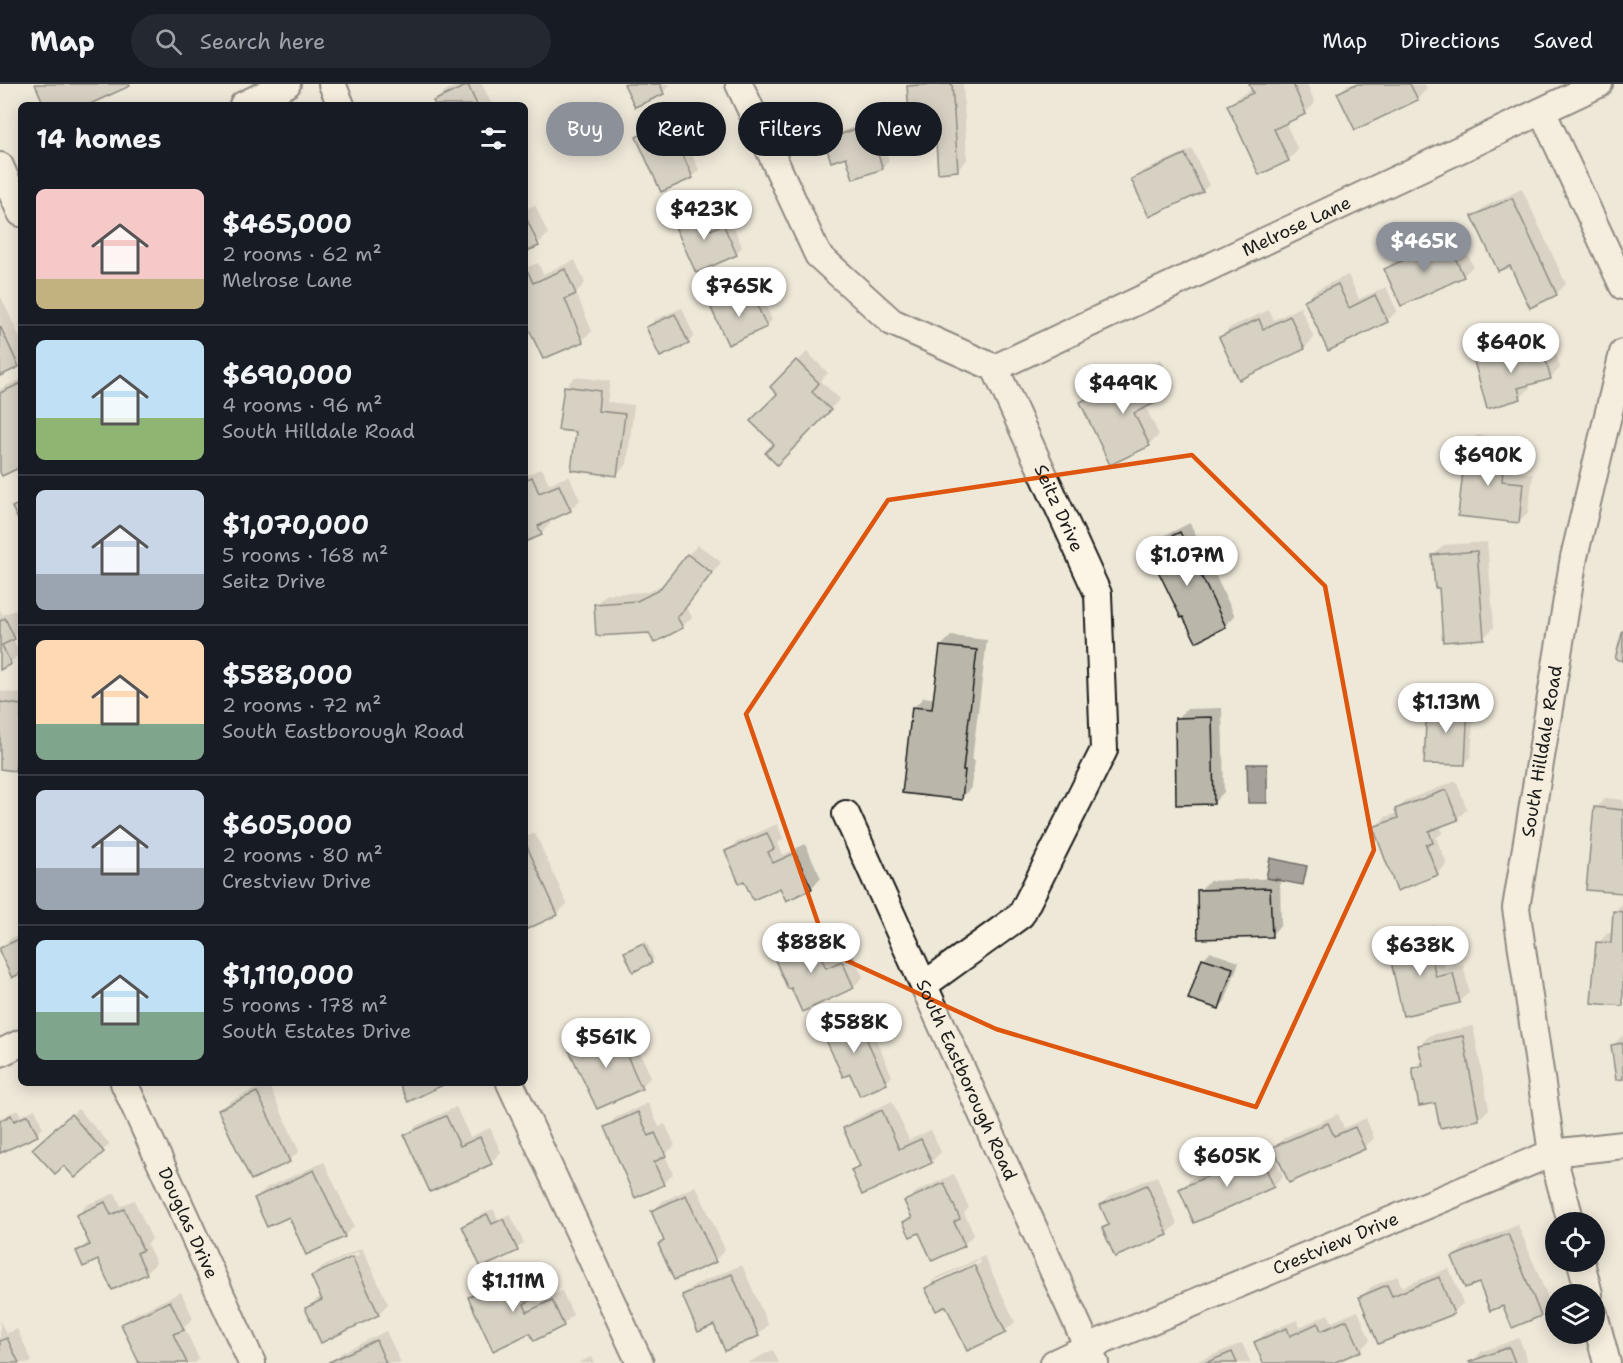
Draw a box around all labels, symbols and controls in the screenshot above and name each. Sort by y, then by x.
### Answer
search box [131,14,551,68]
text: Map [30,22,95,60]
icon: search [152,25,185,58]
text: Search here [200,27,325,56]
text: Map [1322,27,1367,55]
text: Directions [1400,27,1500,55]
text: Saved [1533,27,1593,55]
chip: Buy [546,102,624,156]
chip: Rent [636,102,726,156]
chip: Filters [738,102,843,156]
chip: New [855,102,942,156]
text: 14 homes [36,121,162,156]
icon: filters [477,122,510,155]
pin: $423K [662,190,746,241]
street label: Melrose Lane [1238,190,1355,262]
text: $423K [670,196,738,222]
text: $465,000 [222,206,352,241]
icon: home [84,213,156,285]
pin: $465K [1382,222,1466,273]
text: $465K [1390,228,1458,254]
text: 2 rooms · 62 m² [222,241,382,267]
text: Melrose Lane [222,267,353,293]
pin: $765K [697,267,781,318]
text: $765K [705,273,773,299]
pin: $640K [1469,323,1553,374]
text: $640K [1476,329,1546,355]
text: $690,000 [222,357,353,392]
icon: home [84,364,156,436]
pin: $449K [1081,364,1165,415]
text: $449K [1089,370,1157,396]
text: 4 rooms · 96 m² [222,392,383,418]
text: South Hilldale Road [222,418,415,444]
pin: $690K [1446,436,1530,487]
text: $690K [1454,442,1522,468]
street label: Seitz Drive [1029,461,1089,556]
text: $1,070,000 [222,507,369,542]
icon: home [84,514,156,586]
pin: $1.07M [1138,536,1236,587]
text: 5 rooms · 168 m² [222,542,388,568]
text: $1.07M [1150,542,1224,568]
text: Seitz Drive [222,568,326,594]
text: $588,000 [222,657,353,692]
icon: home [84,664,156,736]
street label: South Hilldale Road [1516,664,1568,839]
pin: $1.13M [1397,683,1495,734]
text: $1.13M [1412,689,1480,715]
text: 2 rooms · 72 m² [222,692,381,718]
text: South Eastborough Road [222,718,464,744]
text: $605,000 [222,807,352,842]
icon: home [84,814,156,886]
text: 2 rooms · 80 m² [222,842,383,868]
text: Crestview Drive [222,868,371,894]
pin: $888K [769,923,853,974]
pin: $638K [1378,926,1462,977]
text: $888K [776,929,846,955]
text: $638K [1386,932,1454,958]
text: $1,110,000 [222,957,354,992]
icon: home [84,964,156,1036]
street label: South Eastborough Road [911,976,1023,1184]
text: 5 rooms · 178 m² [222,992,388,1018]
pin: $588K [812,1003,896,1054]
text: $588K [820,1009,888,1035]
text: South Estates Drive [222,1018,411,1044]
pin: $561K [564,1018,648,1069]
text: $561K [575,1024,637,1050]
pin: $605K [1185,1137,1269,1188]
text: $605K [1193,1143,1261,1169]
street label: Douglas Drive [152,1164,224,1283]
street label: Crestview Drive [1269,1206,1402,1280]
map controls [1545,1212,1605,1344]
button: locate [1545,1212,1605,1272]
pin: $1.11M [464,1262,562,1313]
text: $1.11M [481,1268,545,1294]
button: layers [1545,1284,1605,1344]

